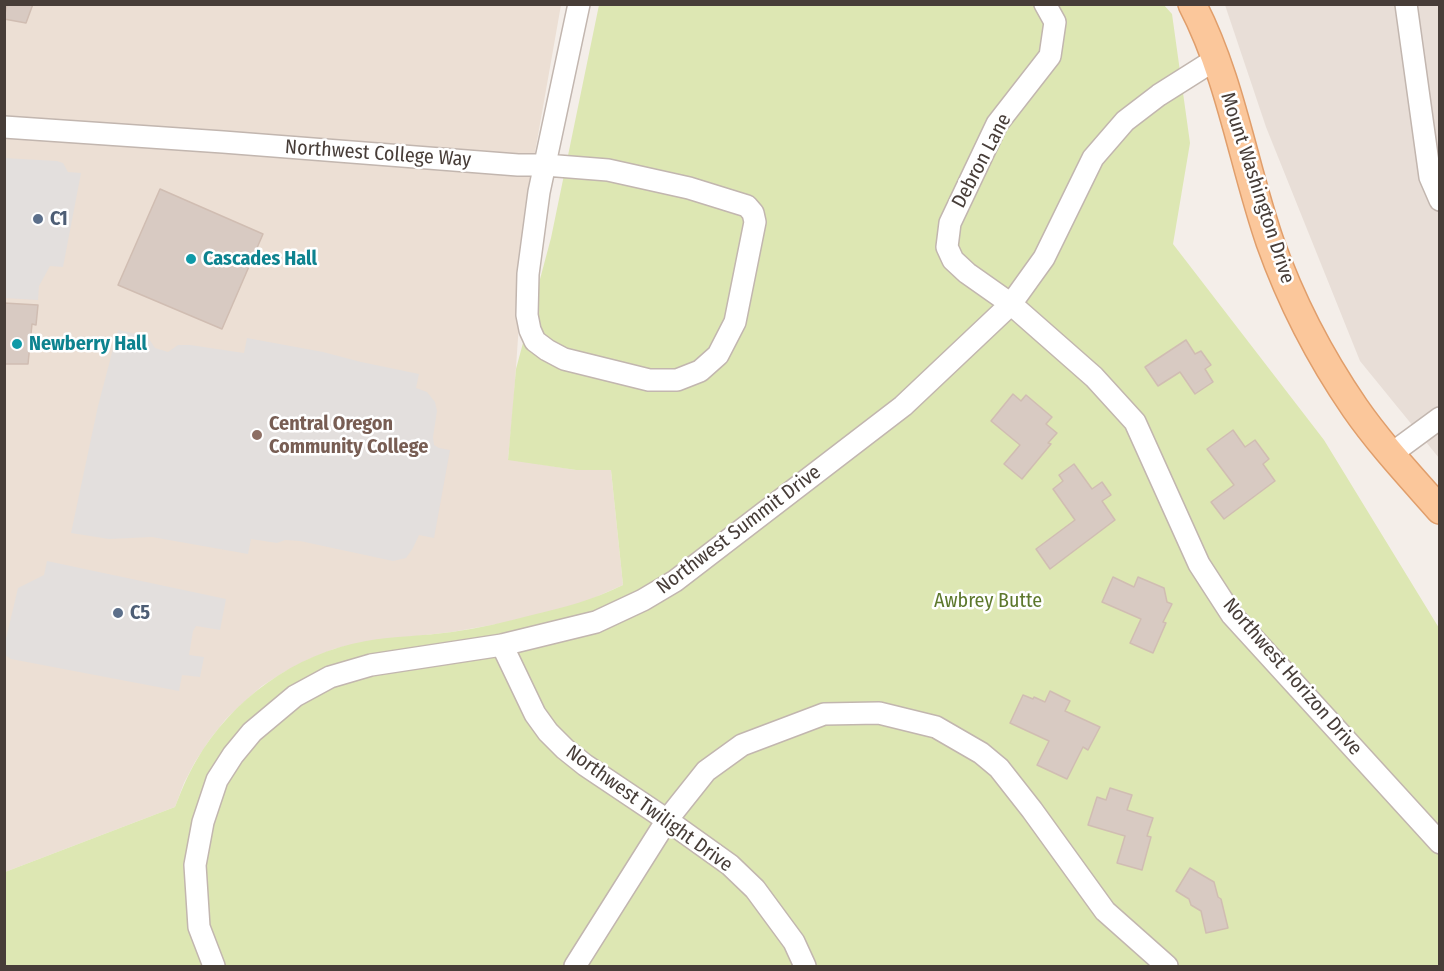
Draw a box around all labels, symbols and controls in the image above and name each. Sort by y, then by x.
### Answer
street label: Mount Washington Drive [1215,89,1299,287]
street label: Debron Lane [947,110,1017,212]
street label: Northwest College Way [284,136,472,172]
place label: C1 [50,207,68,231]
marker: C1 [31,212,45,226]
place label: Cascades Hall [203,247,317,271]
marker: Cascades Hall [184,252,198,266]
place label: Newberry Hall [29,332,147,356]
marker: Newberry Hall [10,337,24,351]
place label: Central Oregon Community College [269,412,428,459]
marker: Central Oregon Community College [250,428,264,442]
street label: Northwest Summit Drive [652,460,826,600]
park label: Awbrey Butte [934,589,1042,613]
street label: Northwest Horizon Drive [1217,594,1367,760]
place label: C5 [130,601,150,625]
marker: C5 [111,606,125,620]
street label: Northwest Twilight Drive [561,740,737,878]

